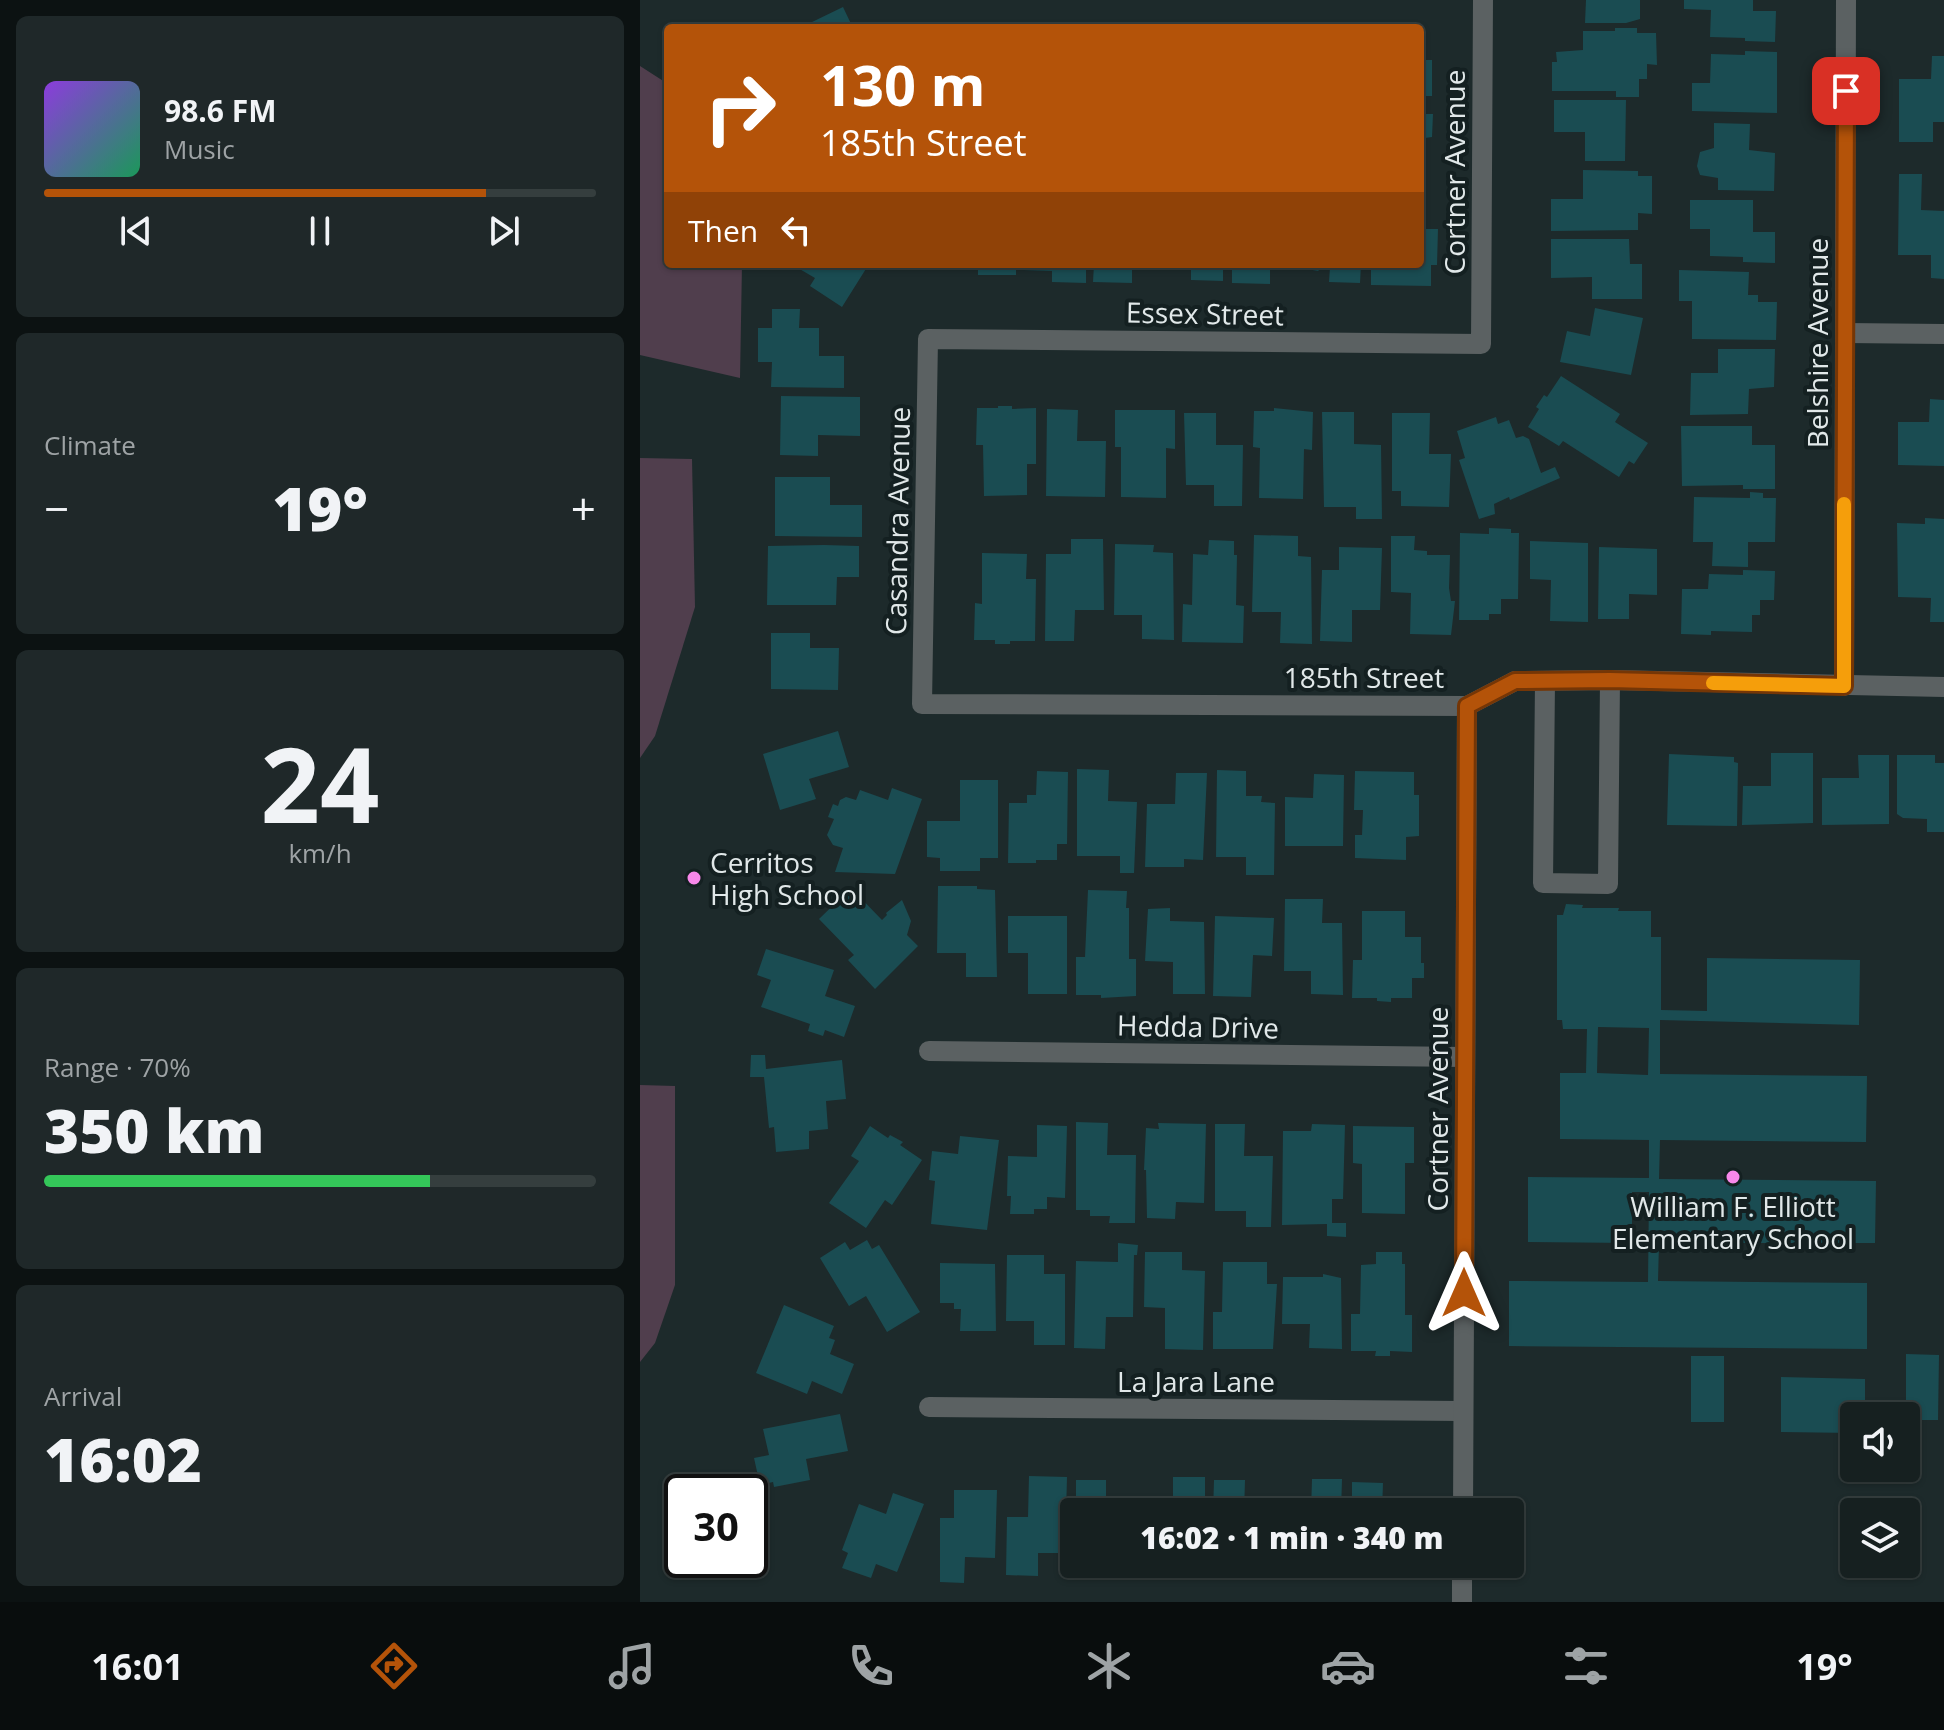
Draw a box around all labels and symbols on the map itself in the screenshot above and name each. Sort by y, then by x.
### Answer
pin [1812,57,1880,125]
street label: Cortner Avenue [1435,70,1473,275]
street label: Belshire Avenue [1798,238,1836,448]
street label: Essex Street [1126,293,1284,333]
street label: Casandra Avenue [876,407,918,635]
street label: 185th Street [1284,658,1444,696]
place label: Cerritos High School [710,843,864,913]
marker: Cerritos High School [685,869,703,887]
street label: Hedda Drive [1117,1006,1279,1046]
street label: Cortner Avenue [1418,1007,1456,1212]
marker: William F. Elliott Elementary School [1724,1168,1742,1186]
place label: William F. Elliott Elementary School [1612,1187,1854,1257]
position arrow [1422,1251,1506,1335]
street label: La Jara Lane [1117,1362,1275,1400]
speed limit sign: 30 [664,1474,768,1578]

